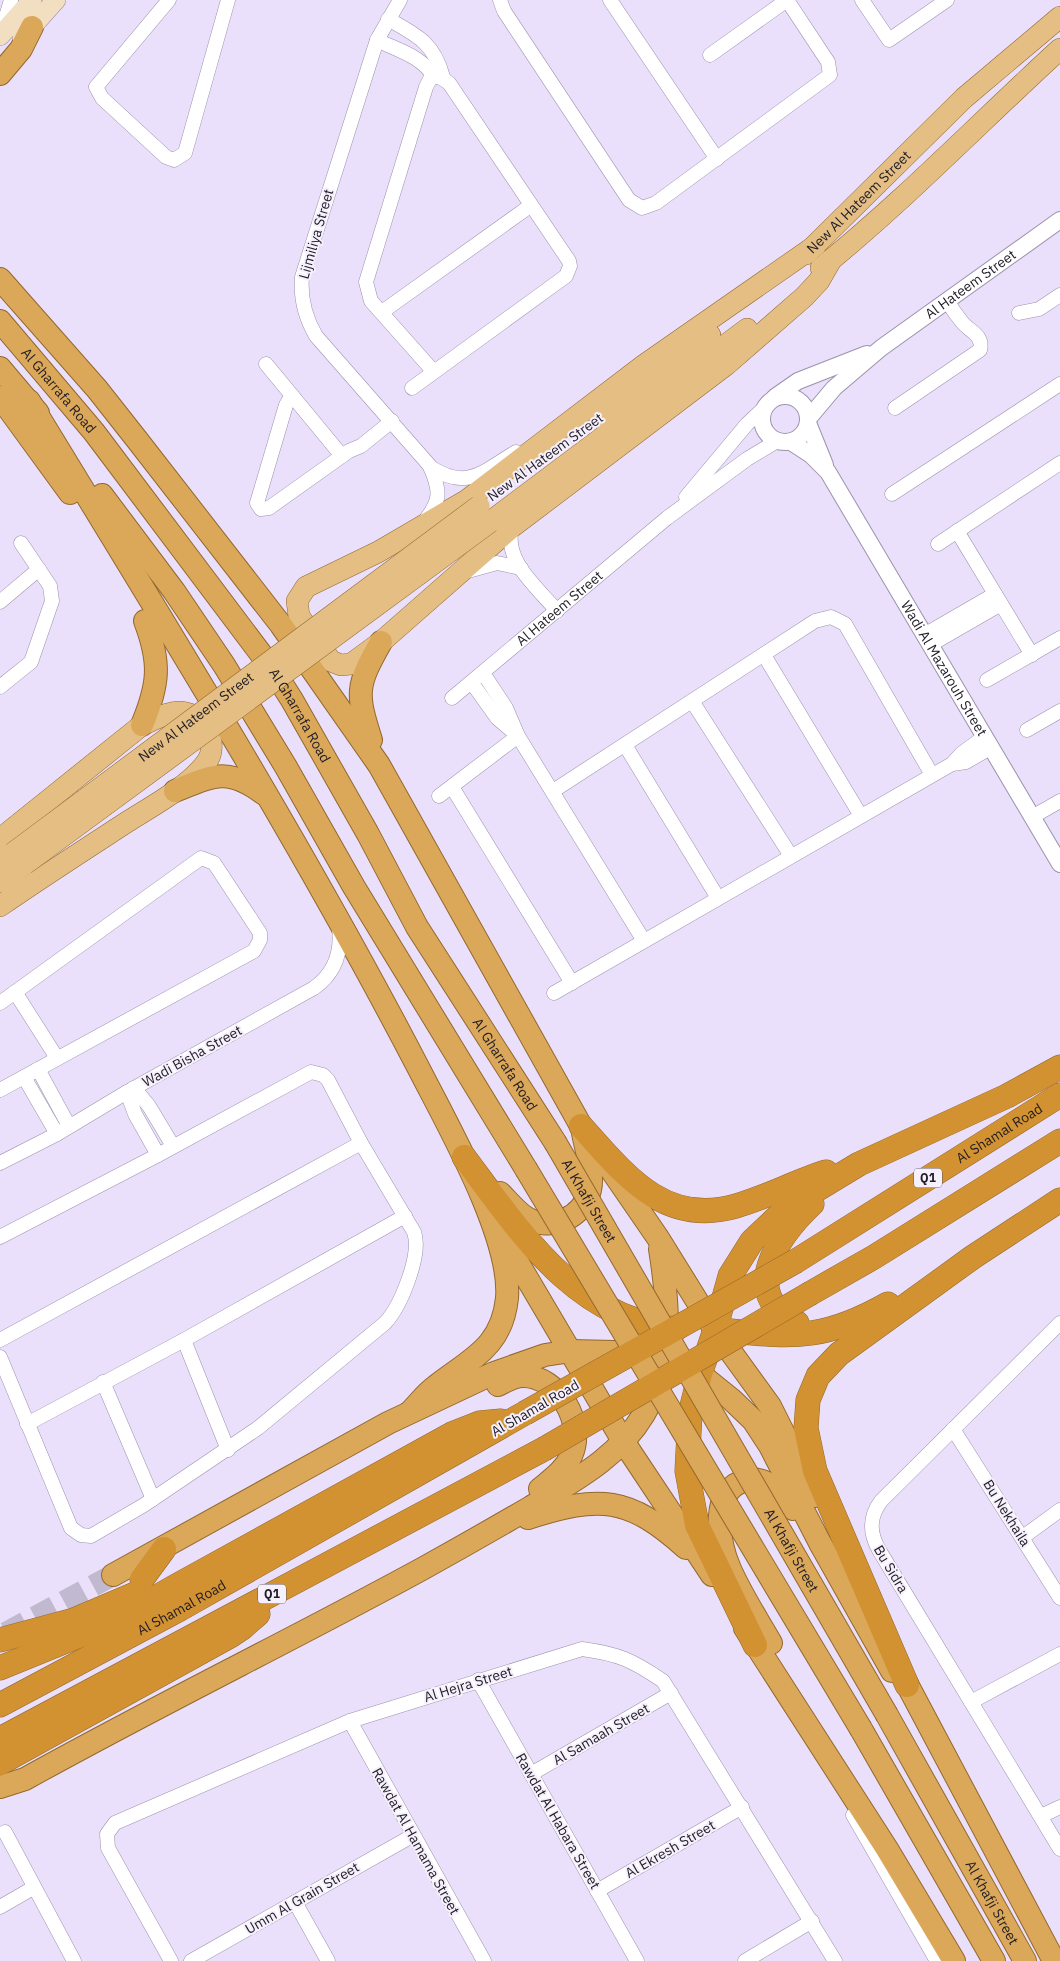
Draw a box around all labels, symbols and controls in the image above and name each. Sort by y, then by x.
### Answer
street label: New Al Hateem Street [803,147,915,257]
street label: Lijmiliya Street [295,187,337,281]
street label: Al Hateem Street [921,245,1019,323]
street label: Al Gharrafa Road [18,344,100,437]
street label: New Al Hateem Street [483,409,607,505]
street label: Al Hateem Street [512,567,606,650]
street label: Wadi Al Mazarouh Street [897,597,991,739]
street label: Al Gharrafa Road [265,665,335,766]
street label: New Al Hateem Street [135,668,257,766]
street label: Al Gharrafa Road [469,1015,541,1114]
street label: Wadi Bisha Street [139,1021,245,1091]
street label: Al Shamal Road [953,1099,1046,1167]
street label: Al Khafji Street [558,1156,620,1246]
road number: Q1 [914,1168,942,1188]
street label: Al Shamal Road [488,1376,582,1440]
street label: Bu Nekhaila [979,1476,1035,1550]
street label: Al Khafji Street [760,1505,823,1596]
street label: Bu Sidra [870,1542,913,1597]
street label: Al Shamal Road [134,1576,229,1639]
road number: Q1 [258,1585,286,1604]
street label: Al Hejra Street [422,1662,514,1706]
street label: Al Samaah Street [550,1699,653,1769]
street label: Rawdat Al Habara Street [512,1750,604,1892]
street label: Rawdat Al Hamama Street [368,1764,464,1918]
street label: Al Ekresh Street [622,1816,718,1882]
street label: Al Khafji Street [961,1857,1023,1948]
street label: Umm Al Grain Street [242,1858,362,1938]

